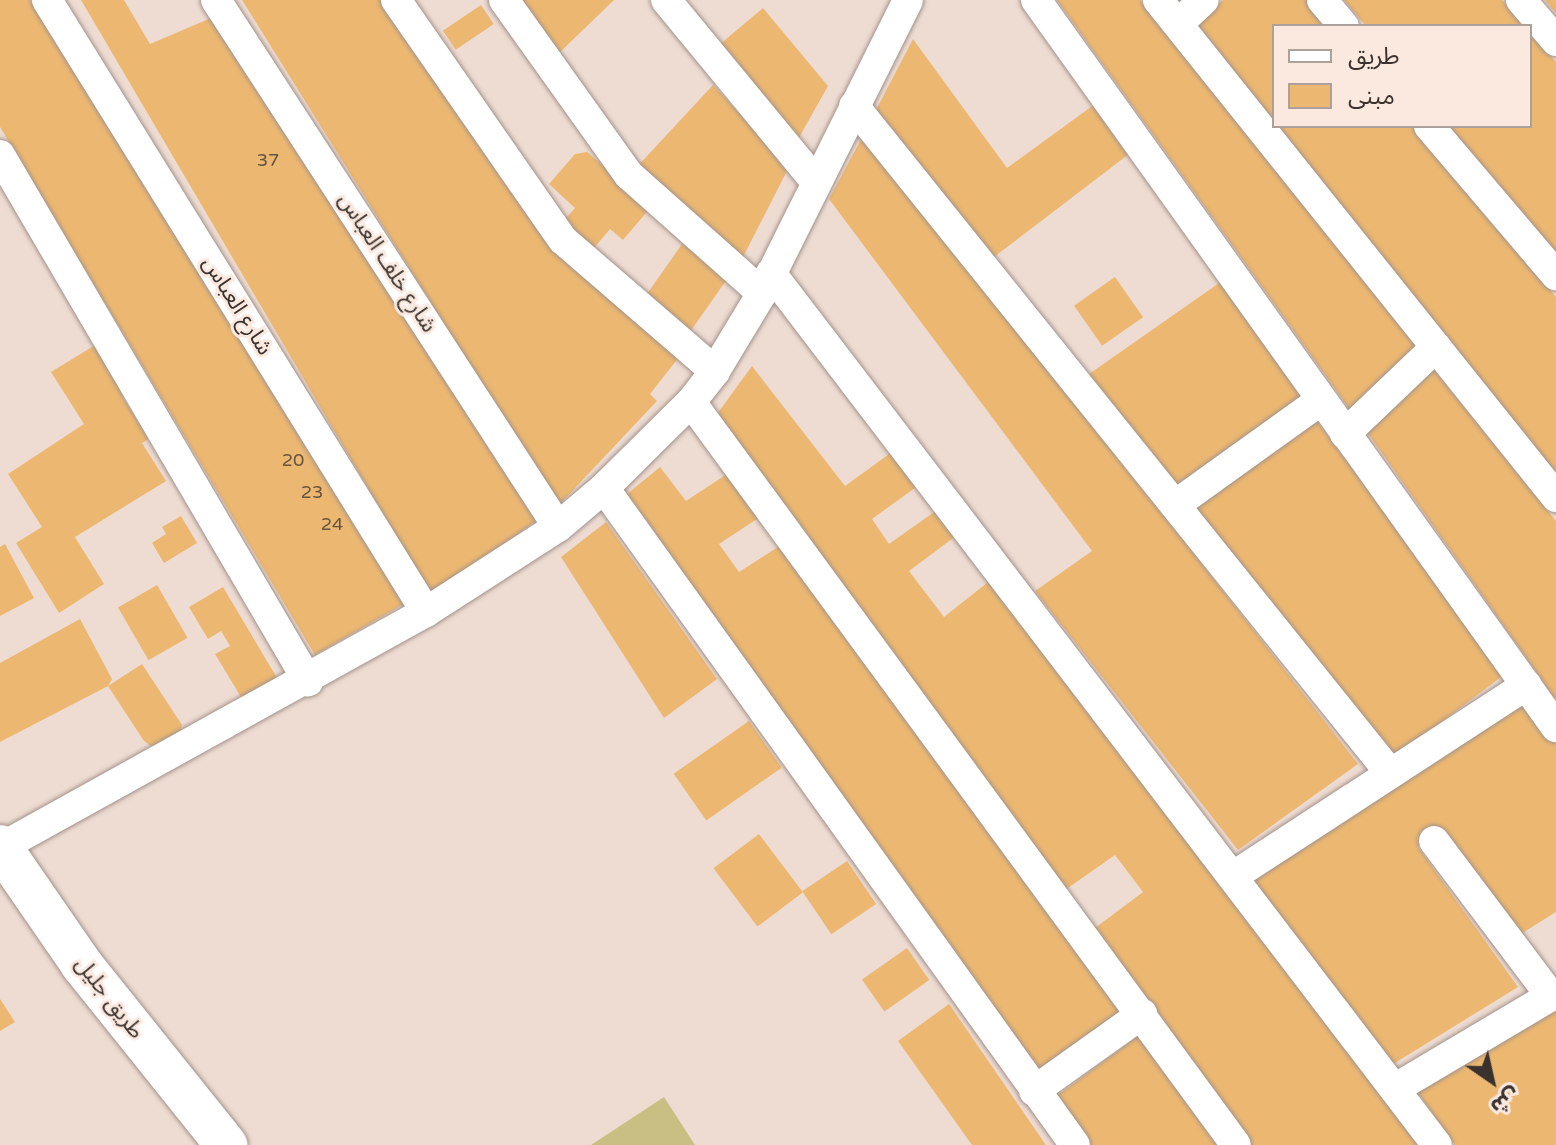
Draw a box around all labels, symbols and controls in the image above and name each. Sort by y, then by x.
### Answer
legend [1272,24,1532,128]
text: طريق [1348,42,1400,71]
text: مبنى [1348,82,1395,111]
house number: 37 [257,149,279,171]
street label: شارع خلف العباس [332,188,442,338]
street label: شارع العباس [196,252,278,360]
house number: 20 [282,449,304,471]
house number: 23 [301,481,323,503]
house number: 24 [321,513,343,535]
street label: طريق جليل [69,952,149,1044]
north arrow [1452,1041,1532,1121]
text: ش [1486,1082,1525,1120]

